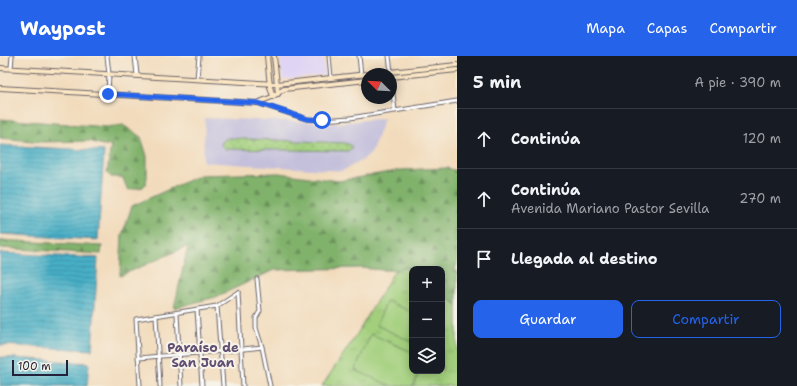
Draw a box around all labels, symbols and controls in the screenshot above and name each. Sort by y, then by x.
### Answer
text: Waypost [20,16,105,41]
text: Mapa [586,19,625,37]
text: Capas [647,19,688,37]
text: Compartir [710,19,777,37]
north arrow [361,68,397,104]
text: 5 min [473,71,521,93]
text: A pie · 390 m [695,74,781,91]
route end [99,85,117,103]
route start [313,111,331,129]
icon: ahead [473,128,495,150]
text: Continúa [511,129,580,149]
text: 120 m [743,130,781,147]
text: Continúa [511,180,580,200]
icon: ahead [473,188,495,210]
text: 270 m [739,190,781,207]
text: Avenida Mariano Pastor Sevilla [511,200,709,217]
icon: arrive [473,248,495,270]
text: Llegada al destino [511,249,658,269]
map controls [409,266,445,374]
button: + [409,266,445,302]
button: Guardar [473,300,623,338]
button: Compartir [631,300,781,338]
button: − [409,302,445,338]
button: layers [409,338,445,374]
district label: Paraíso de San Juan [167,339,239,371]
scale bar [12,358,68,377]
text: 100 m [18,359,51,374]

